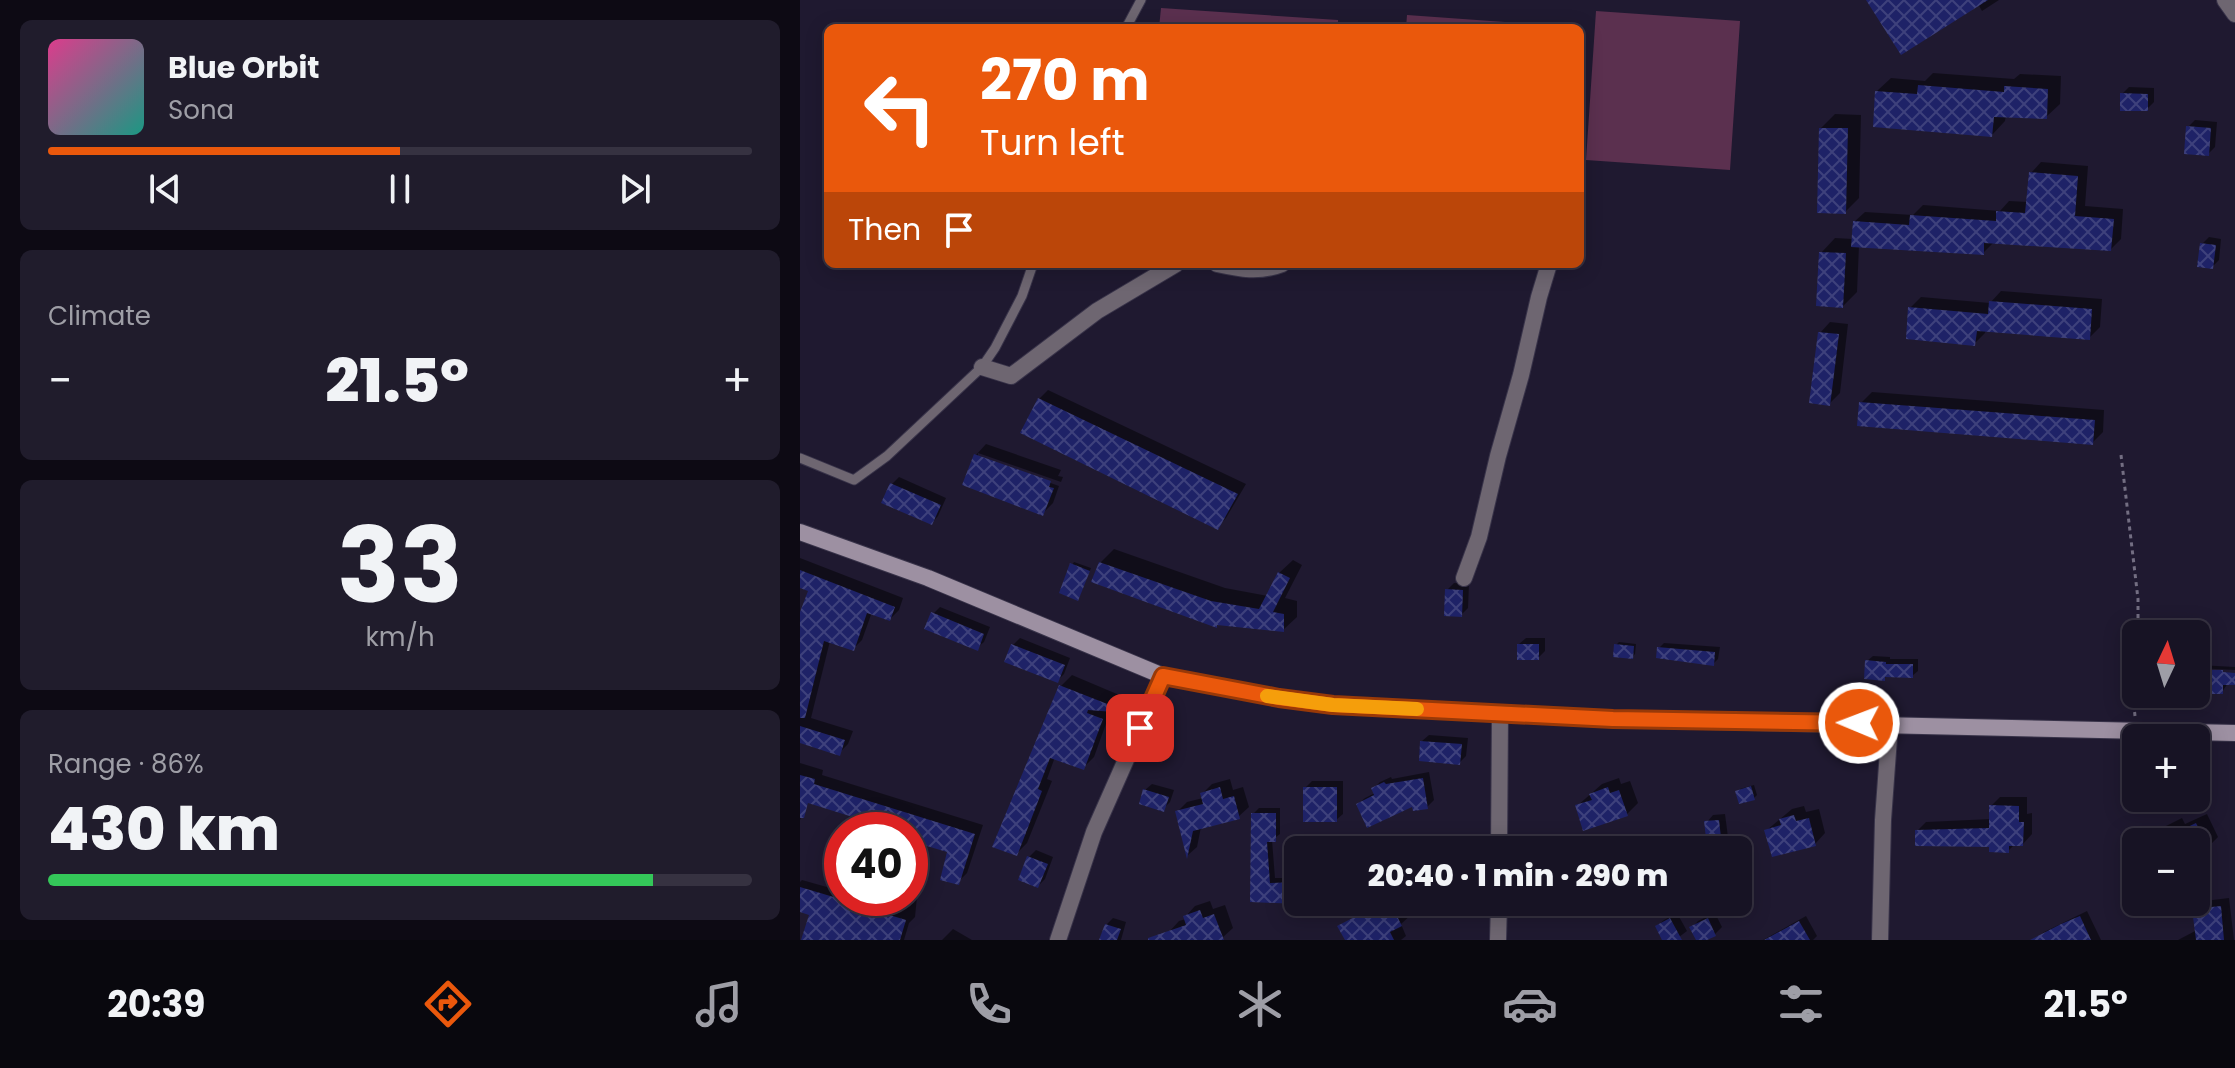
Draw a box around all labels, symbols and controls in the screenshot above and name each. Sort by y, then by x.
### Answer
text: 270 m [980,41,1150,120]
text: Blue Orbit [168,46,320,89]
icon: left [848,56,952,160]
text: Sona [168,92,234,128]
text: Turn left [980,117,1125,168]
icon: previous [143,167,187,211]
icon: pause [378,167,422,211]
icon: next [613,167,657,211]
text: Then [848,208,921,251]
icon: arrive [937,208,981,252]
text: Climate [48,298,151,334]
text: 21.5° [325,339,469,423]
text: − [48,350,72,411]
text: + [722,350,752,411]
text: 33 [337,493,463,638]
text: km/h [365,619,435,655]
north arrow [2122,620,2210,708]
map controls [2122,620,2210,916]
position arrow [1817,681,1901,765]
pin [1106,694,1174,762]
icon: arrive [1118,706,1162,750]
button: + [2122,724,2210,812]
text: Range · 86% [48,746,204,782]
text: 430 km [48,787,280,871]
speed limit sign: 40 [824,812,928,916]
button: − [2122,828,2210,916]
text: 20:40 · 1 min · 290 m [1368,854,1668,897]
icon: directions [420,976,476,1032]
icon: music [691,976,747,1032]
icon: phone [961,976,1017,1032]
icon: climate [1232,976,1288,1032]
icon: car [1502,976,1558,1032]
icon: filters [1773,976,1829,1032]
text: 20:39 [107,979,205,1030]
text: 21.5° [2043,979,2128,1030]

